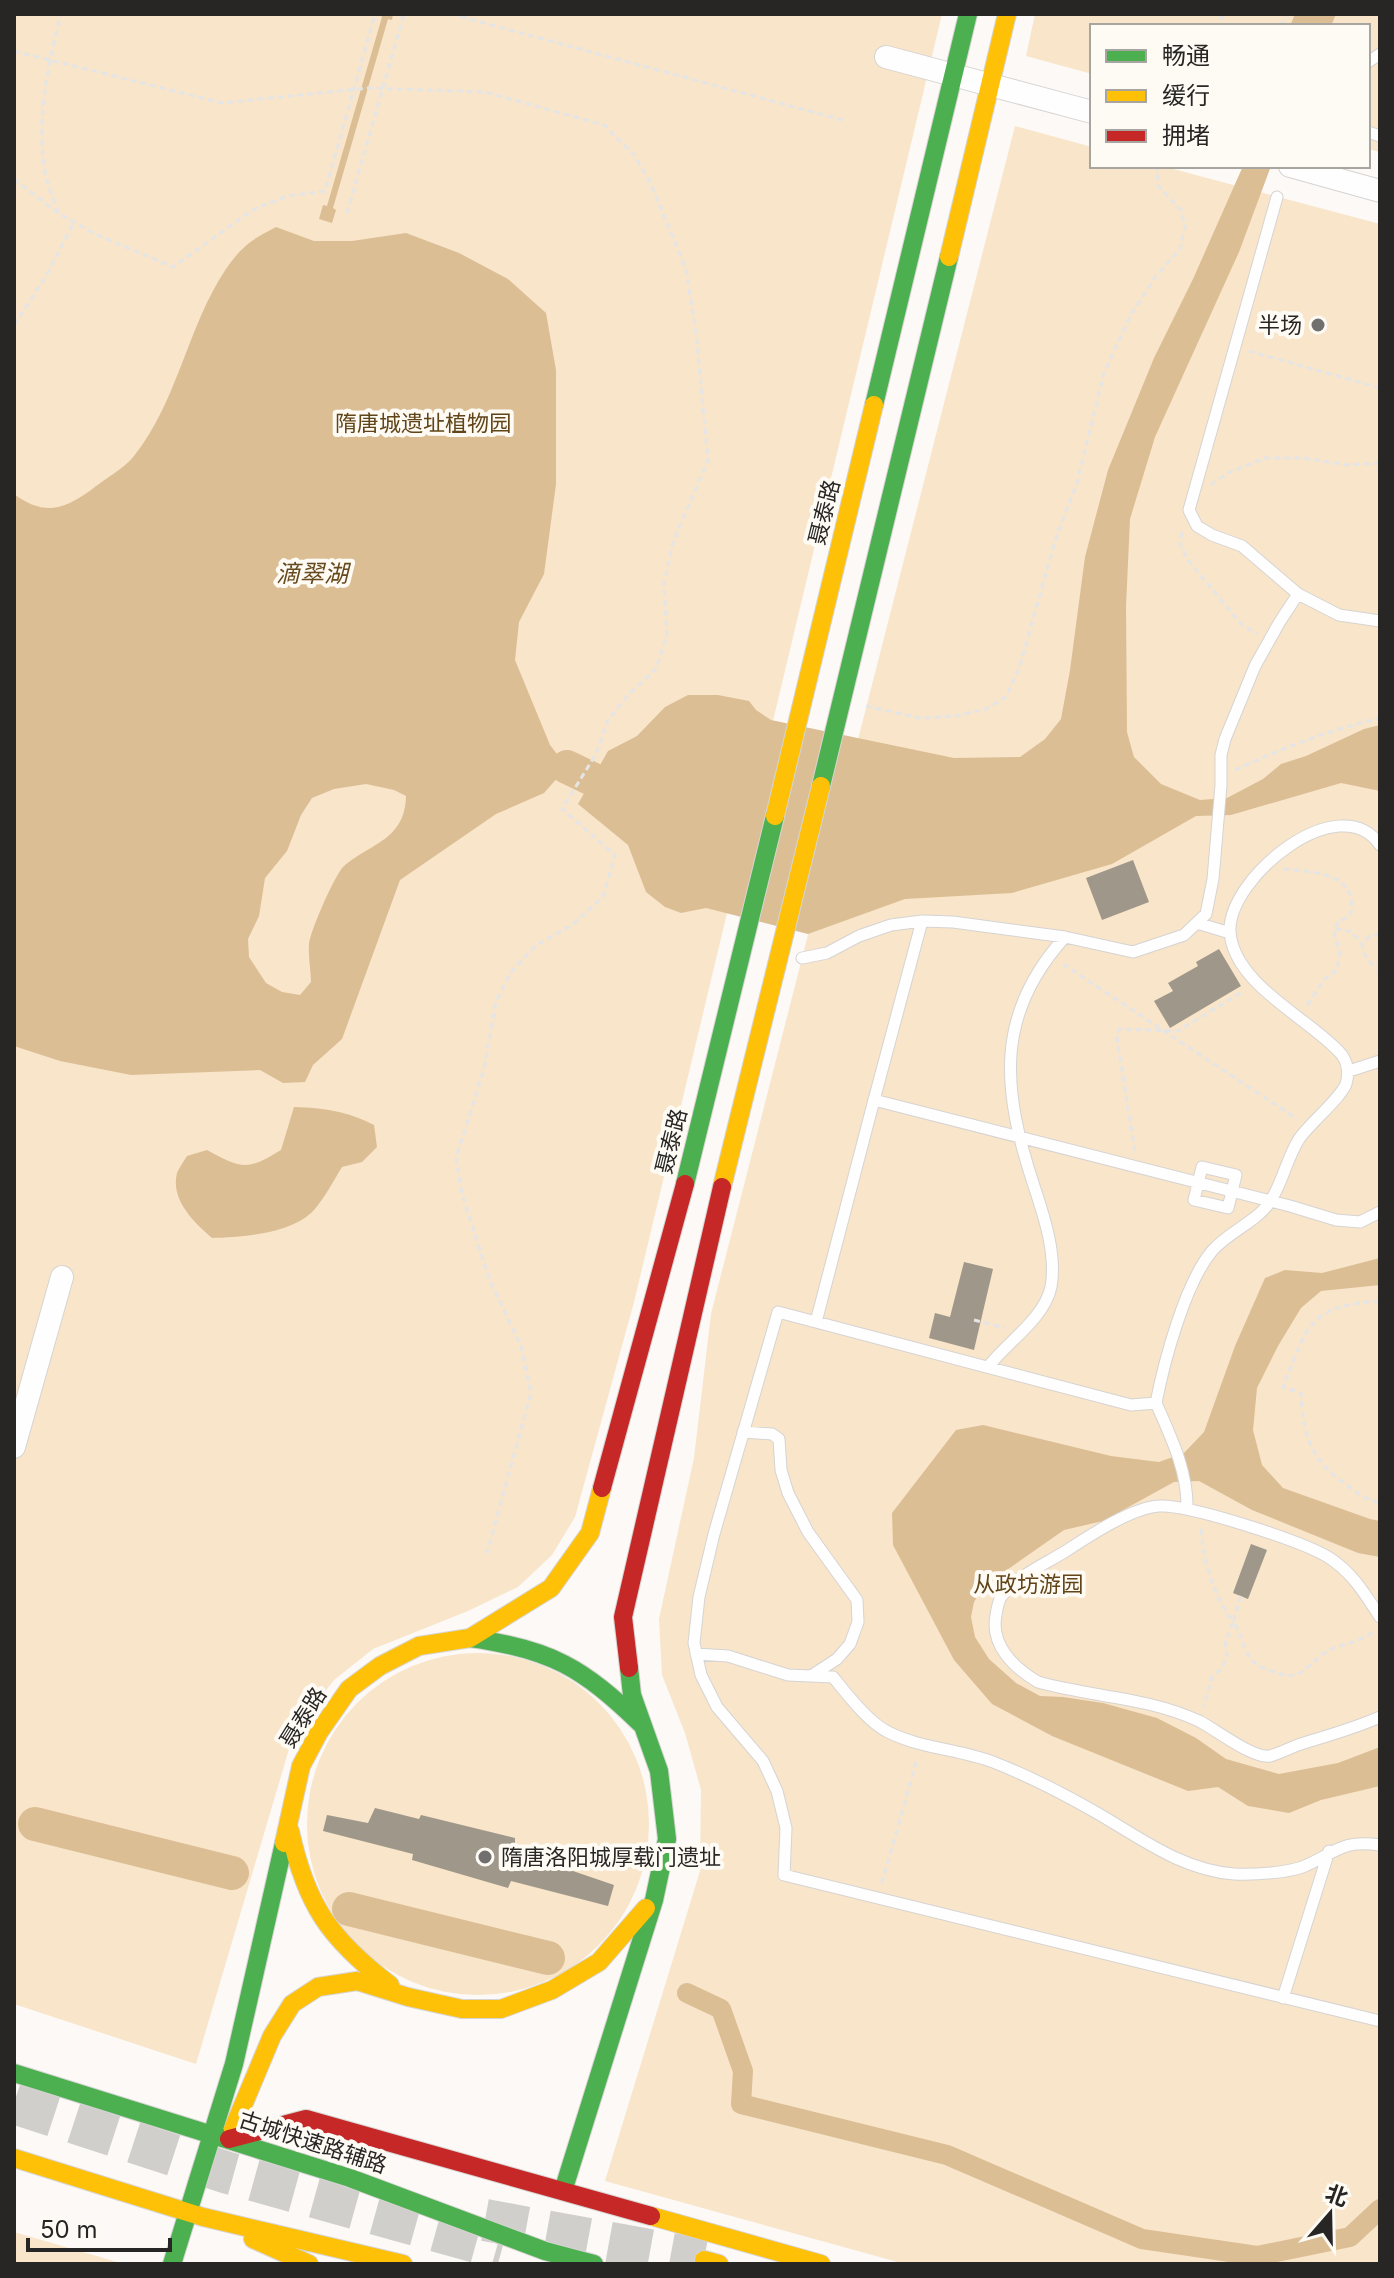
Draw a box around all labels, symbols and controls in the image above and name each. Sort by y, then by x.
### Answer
legend [1090,24,1370,168]
text: 畅通 [1162,41,1210,70]
text: 缓行 [1162,81,1210,110]
text: 拥堵 [1162,121,1210,150]
place label: 半场 [1258,312,1302,338]
marker: 半场 [1309,316,1327,334]
park label: 隋唐城遗址植物园 [335,410,511,436]
street label: 聂泰路 [803,477,845,547]
water label: 滴翠湖 [276,559,352,588]
street label: 聂泰路 [650,1106,692,1176]
park label: 从政坊游园 [973,1571,1083,1597]
street label: 聂泰路 [274,1682,332,1752]
place label: 隋唐洛阳城厚载门遗址 [501,1844,721,1870]
marker: 隋唐洛阳城厚载门遗址 [476,1848,494,1866]
street label: 古城快速路辅路 [236,2106,390,2178]
north arrow [1290,2174,1370,2254]
text: 北 [1322,2179,1352,2211]
scale bar [28,2202,170,2252]
text: 50 m [40,2215,98,2244]

